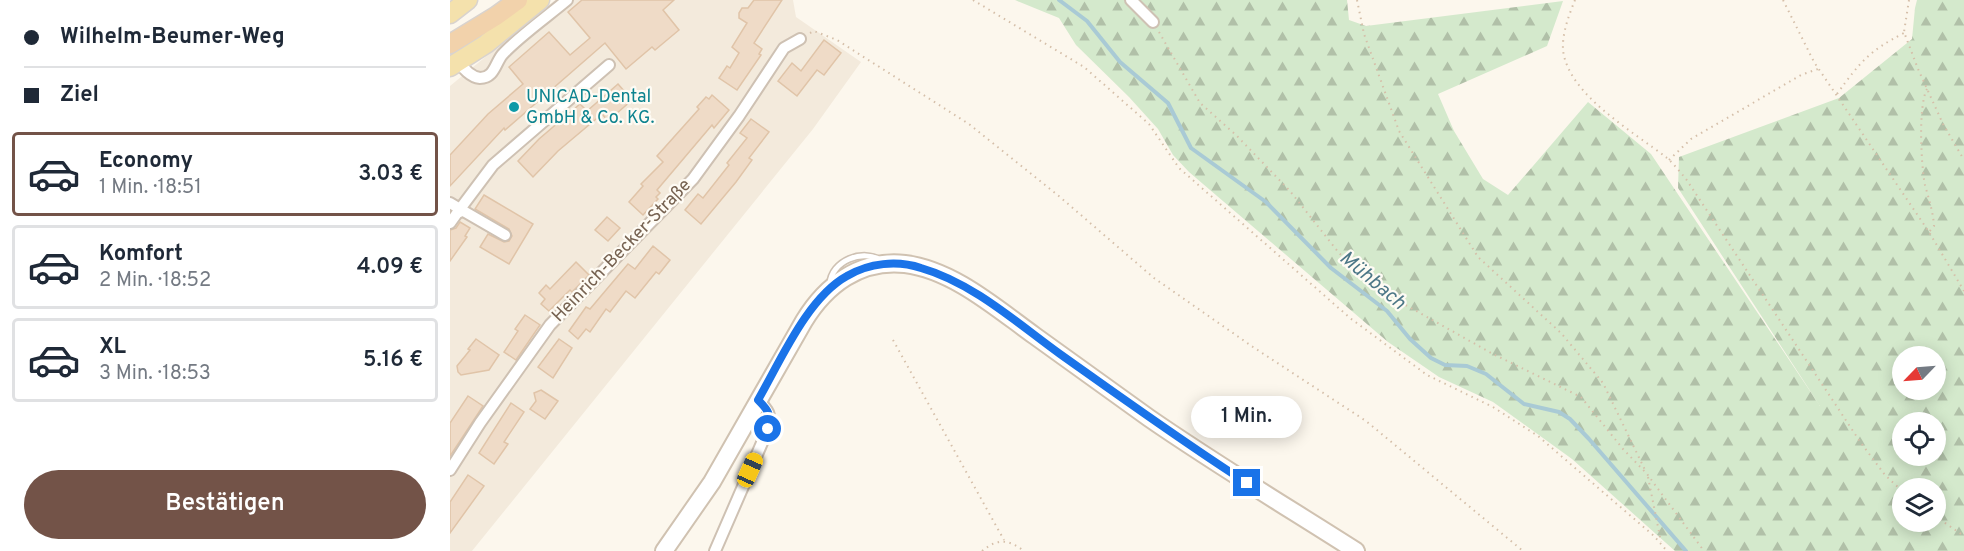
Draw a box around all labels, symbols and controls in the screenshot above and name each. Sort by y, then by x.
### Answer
text: Wilhelm-Beumer-Weg [60,24,285,51]
text: Ziel [60,82,99,109]
place label: UNICAD-Dental GmbH & Co. KG. [526,86,655,130]
marker: UNICAD-Dental GmbH & Co. KG. [507,100,521,114]
icon: car [27,147,81,201]
text: Economy [99,148,193,175]
text: 3.03 € [358,161,423,188]
street label: Heinrich-Becker-Straße [547,174,697,328]
text: 1 Min. · 18:51 [99,175,202,201]
icon: car [27,240,81,294]
text: Komfort [99,241,183,268]
water label: Mühbach [1333,246,1411,316]
text: 4.09 € [357,254,423,281]
text: 2 Min. · 18:52 [99,268,211,294]
icon: car [27,333,81,387]
text: XL [99,334,126,361]
north arrow [1892,346,1946,400]
map controls [1892,346,1946,532]
text: 5.16 € [363,347,423,374]
text: 3 Min. · 18:53 [99,361,211,387]
callout: 1 Min. [1192,396,1302,438]
text: 1 Min. [1221,404,1272,430]
button: locate [1892,412,1946,466]
route start [754,415,781,442]
car [734,450,766,490]
route end [1233,469,1260,496]
button: Bestätigen [24,470,426,539]
button: layers [1892,478,1946,532]

